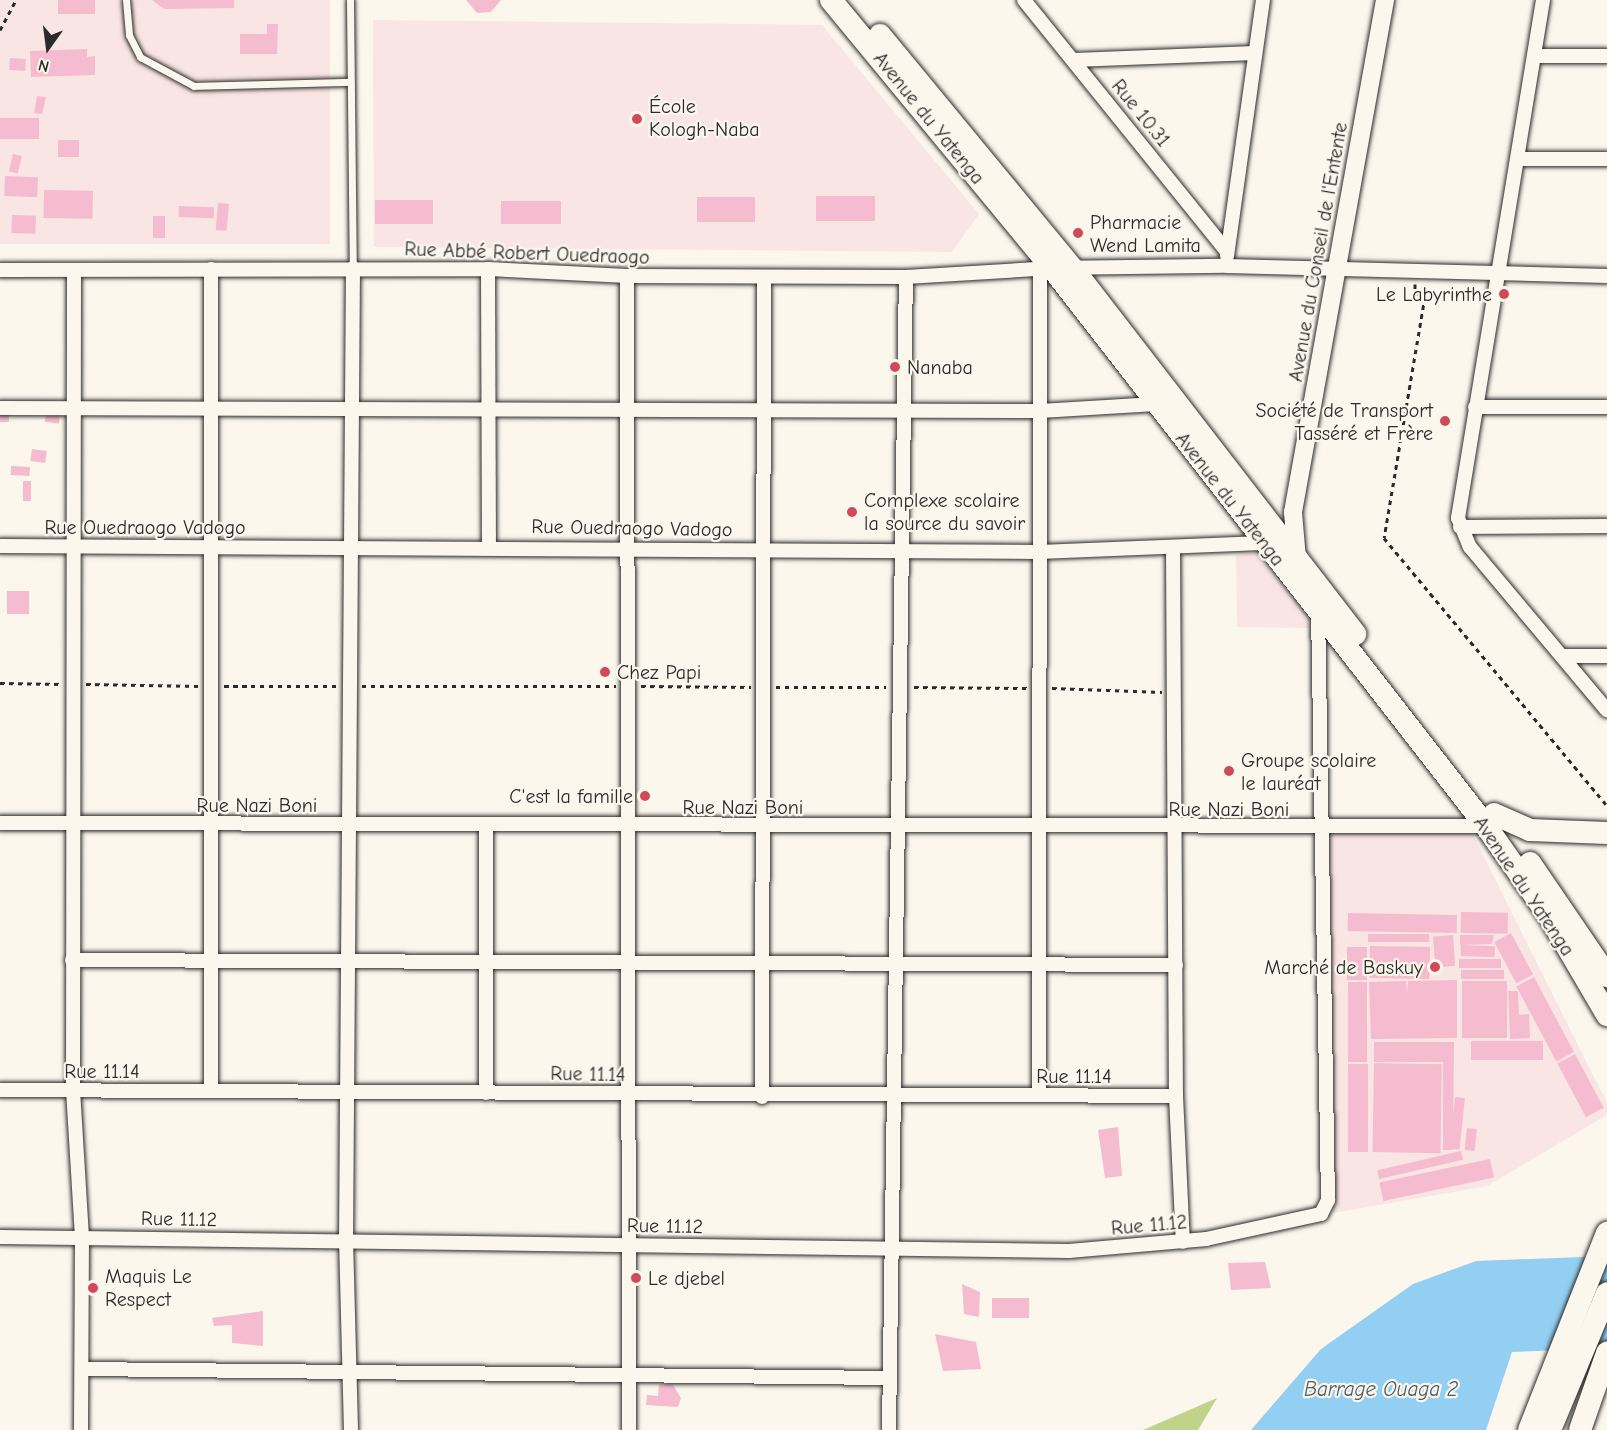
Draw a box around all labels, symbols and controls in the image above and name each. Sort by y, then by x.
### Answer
north arrow [18,18,78,78]
street label: Avenue du Yatenga [868,47,990,189]
text: N [36,55,51,75]
street label: Rue 10.31 [1106,74,1176,152]
place label: École Kologh-Naba [649,95,760,142]
marker: École Kologh-Naba [630,112,644,126]
street label: Avenue du Conseil de l'Entente [1283,120,1353,384]
place label: Pharmacie Wend Lamita [1090,210,1201,257]
marker: Pharmacie Wend Lamita [1071,226,1085,240]
street label: Rue Abbé Robert Ouedraogo [404,237,650,269]
place label: Le Labyrinthe [1376,282,1492,306]
marker: Le Labyrinthe [1497,287,1511,301]
place label: Nanaba [907,355,973,379]
marker: Nanaba [888,360,902,374]
place label: Société de Transport Tasséré et Frère [1255,398,1433,445]
marker: Société de Transport Tasséré et Frère [1438,414,1452,428]
street label: Avenue du Yatenga [1170,427,1290,571]
place label: Complexe scolaire la source du savoir [864,488,1025,535]
marker: Complexe scolaire la source du savoir [845,505,859,519]
street label: Rue Ouedraogo Vadogo [531,514,733,542]
street label: Rue Ouedraogo Vadogo [44,515,246,539]
place label: Chez Papi [617,660,701,684]
marker: Chez Papi [598,665,612,679]
place label: Groupe scolaire le lauréat [1241,748,1376,795]
marker: Groupe scolaire le lauréat [1222,764,1236,778]
place label: C'est la famille [509,784,633,808]
marker: C'est la famille [638,789,652,803]
street label: Rue Nazi Boni [197,793,317,817]
street label: Rue Nazi Boni [683,795,803,819]
street label: Rue Nazi Boni [1169,797,1289,821]
street label: Avenue du Yatenga [1468,812,1580,960]
place label: Marché de Baskuy [1264,955,1423,979]
marker: Marché de Baskuy [1428,960,1442,974]
street label: Rue 11.14 [64,1059,140,1083]
street label: Rue 11.14 [550,1061,626,1087]
street label: Rue 11.14 [1036,1064,1112,1088]
street label: Rue 11.12 [141,1206,217,1232]
street label: Rue 11.12 [1110,1210,1188,1240]
street label: Rue 11.12 [627,1213,703,1239]
place label: Maquis Le Respect [105,1264,192,1311]
place label: Le djebel [648,1266,725,1290]
marker: Le djebel [629,1271,643,1285]
marker: Maquis Le Respect [86,1281,100,1295]
water label: Barrage Ouaga 2 [1304,1376,1458,1402]

